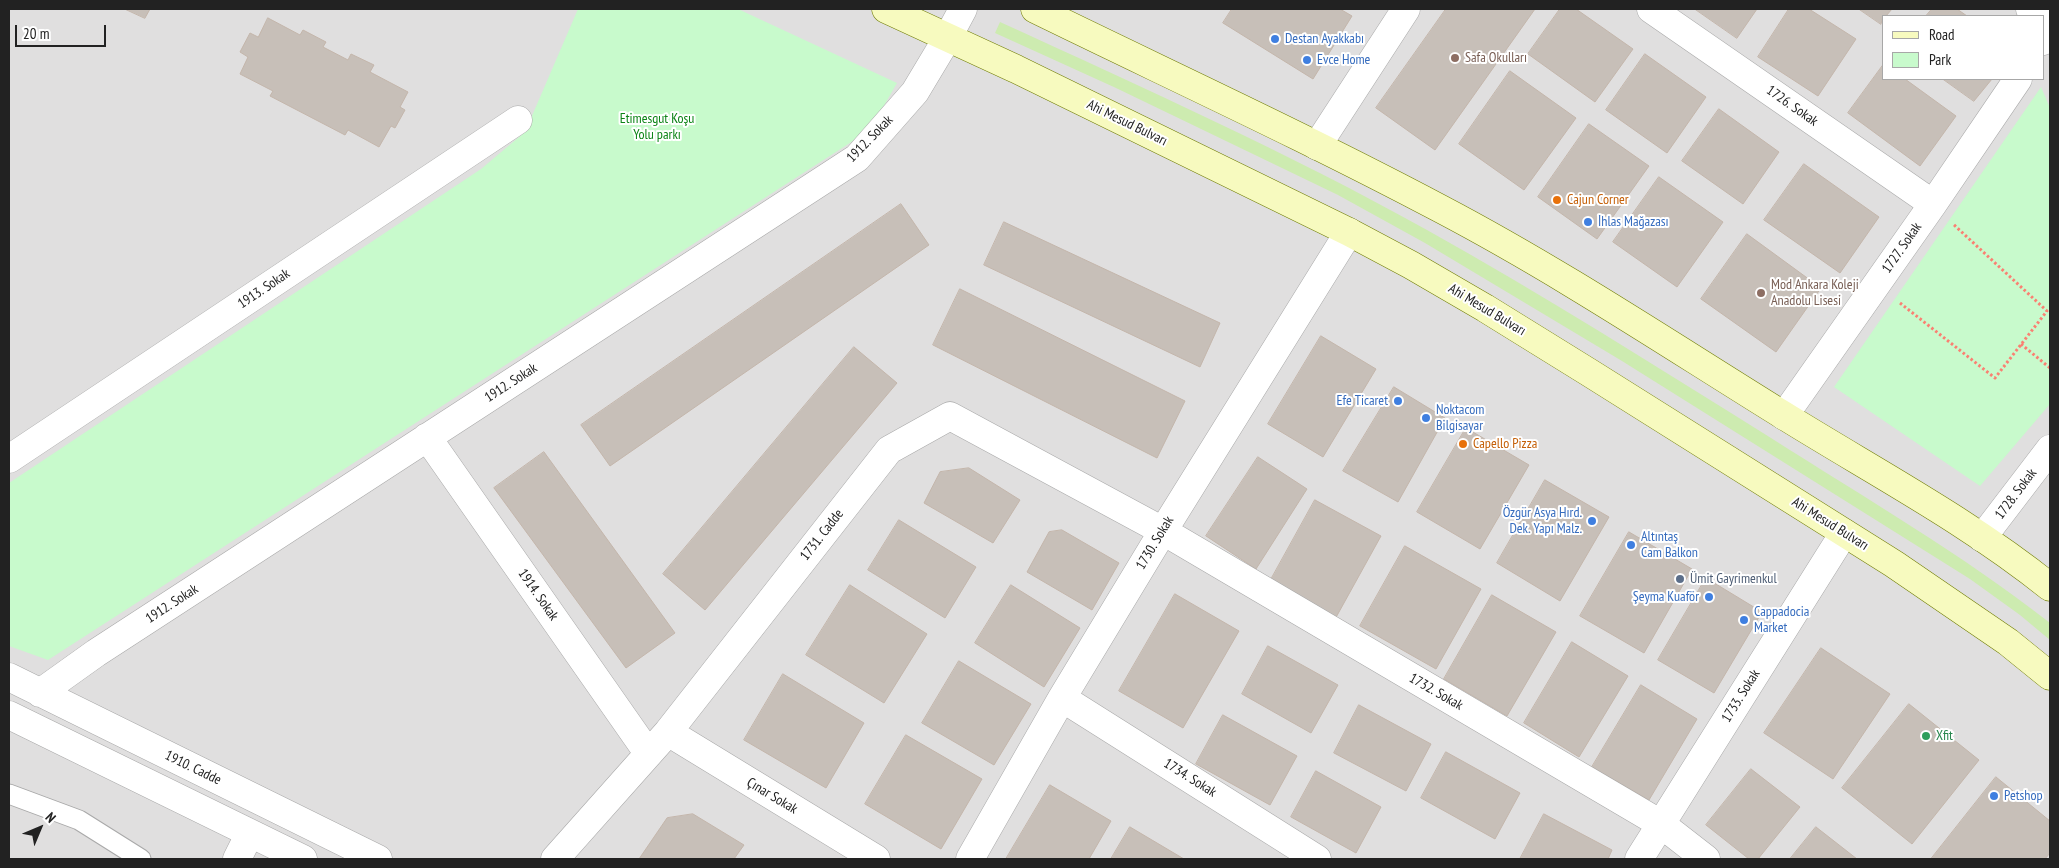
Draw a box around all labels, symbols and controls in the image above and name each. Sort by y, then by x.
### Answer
scale bar [18,15,109,47]
legend [1882,15,2044,80]
text: 20 m [23,24,49,43]
text: Road [1929,25,1955,44]
place label: Destan Ayakkabı [1285,31,1364,47]
marker: Destan Ayakkabı [1269,33,1281,45]
place label: Safa Okulları [1465,50,1527,66]
text: Park [1929,50,1951,69]
place label: Evce Home [1317,52,1370,68]
marker: Safa Okulları [1449,52,1461,64]
marker: Evce Home [1301,54,1313,66]
street label: 1726. Sokak [1763,82,1821,130]
street label: Ahi Mesud Bulvarı [1084,96,1170,150]
park label: Etimesgut Koşu Yolu parkı [620,111,694,144]
street label: 1912. Sokak [843,112,897,166]
place label: Cajun Corner [1567,192,1629,208]
marker: Cajun Corner [1551,194,1563,206]
place label: İhlas Mağazası [1598,214,1669,230]
marker: İhlas Mağazası [1582,216,1594,228]
street label: 1727. Sokak [1879,219,1925,277]
street label: 1913. Sokak [235,265,293,313]
place label: Mod Ankara Koleji Anadolu Lisesi [1771,277,1859,310]
street label: Ahi Mesud Bulvarı [1445,280,1529,340]
marker: Mod Ankara Koleji Anadolu Lisesi [1755,287,1767,299]
street label: 1912. Sokak [482,360,540,406]
place label: Efe Ticaret [1336,393,1388,409]
marker: Efe Ticaret [1392,395,1404,407]
place label: Noktacom Bilgisayar [1436,402,1484,434]
marker: Noktacom Bilgisayar [1420,412,1432,424]
place label: Capello Pizza [1473,436,1537,452]
marker: Capello Pizza [1457,438,1469,450]
street label: 1728. Sokak [1991,465,2041,523]
street label: Ahi Mesud Bulvarı [1789,494,1871,554]
place label: Özgür Asya Hırd. Dek. Yapı Malz. [1503,505,1582,538]
street label: 1731. Cadde [797,506,847,564]
street label: 1730. Sokak [1133,513,1177,573]
marker: Özgür Asya Hırd. Dek. Yapı Malz. [1586,515,1598,527]
place label: Altıntaş Cam Balkon [1641,529,1698,562]
marker: Altıntaş Cam Balkon [1625,539,1637,551]
street label: 1914. Sokak [514,566,562,624]
place label: Ümit Gayrimenkul [1690,571,1777,587]
marker: Ümit Gayrimenkul [1674,573,1686,585]
street label: 1912. Sokak [143,581,201,627]
place label: Şeyma Kuaför [1633,589,1699,605]
marker: Şeyma Kuaför [1703,591,1715,603]
place label: Cappadocia Market [1754,604,1809,636]
marker: Cappadocia Market [1738,614,1750,626]
street label: 1733. Sokak [1718,666,1764,726]
street label: 1732. Sokak [1406,670,1466,714]
place label: Xfit [1936,728,1953,744]
marker: Xfit [1920,730,1932,742]
street label: 1910. Cadde [162,747,224,789]
street label: 1734. Sokak [1160,755,1220,801]
street label: Çınar Sokak [743,774,801,818]
place label: Petshop [2004,788,2043,804]
marker: Petshop [1988,790,2000,802]
north arrow [15,803,65,853]
text: N [42,808,60,826]

